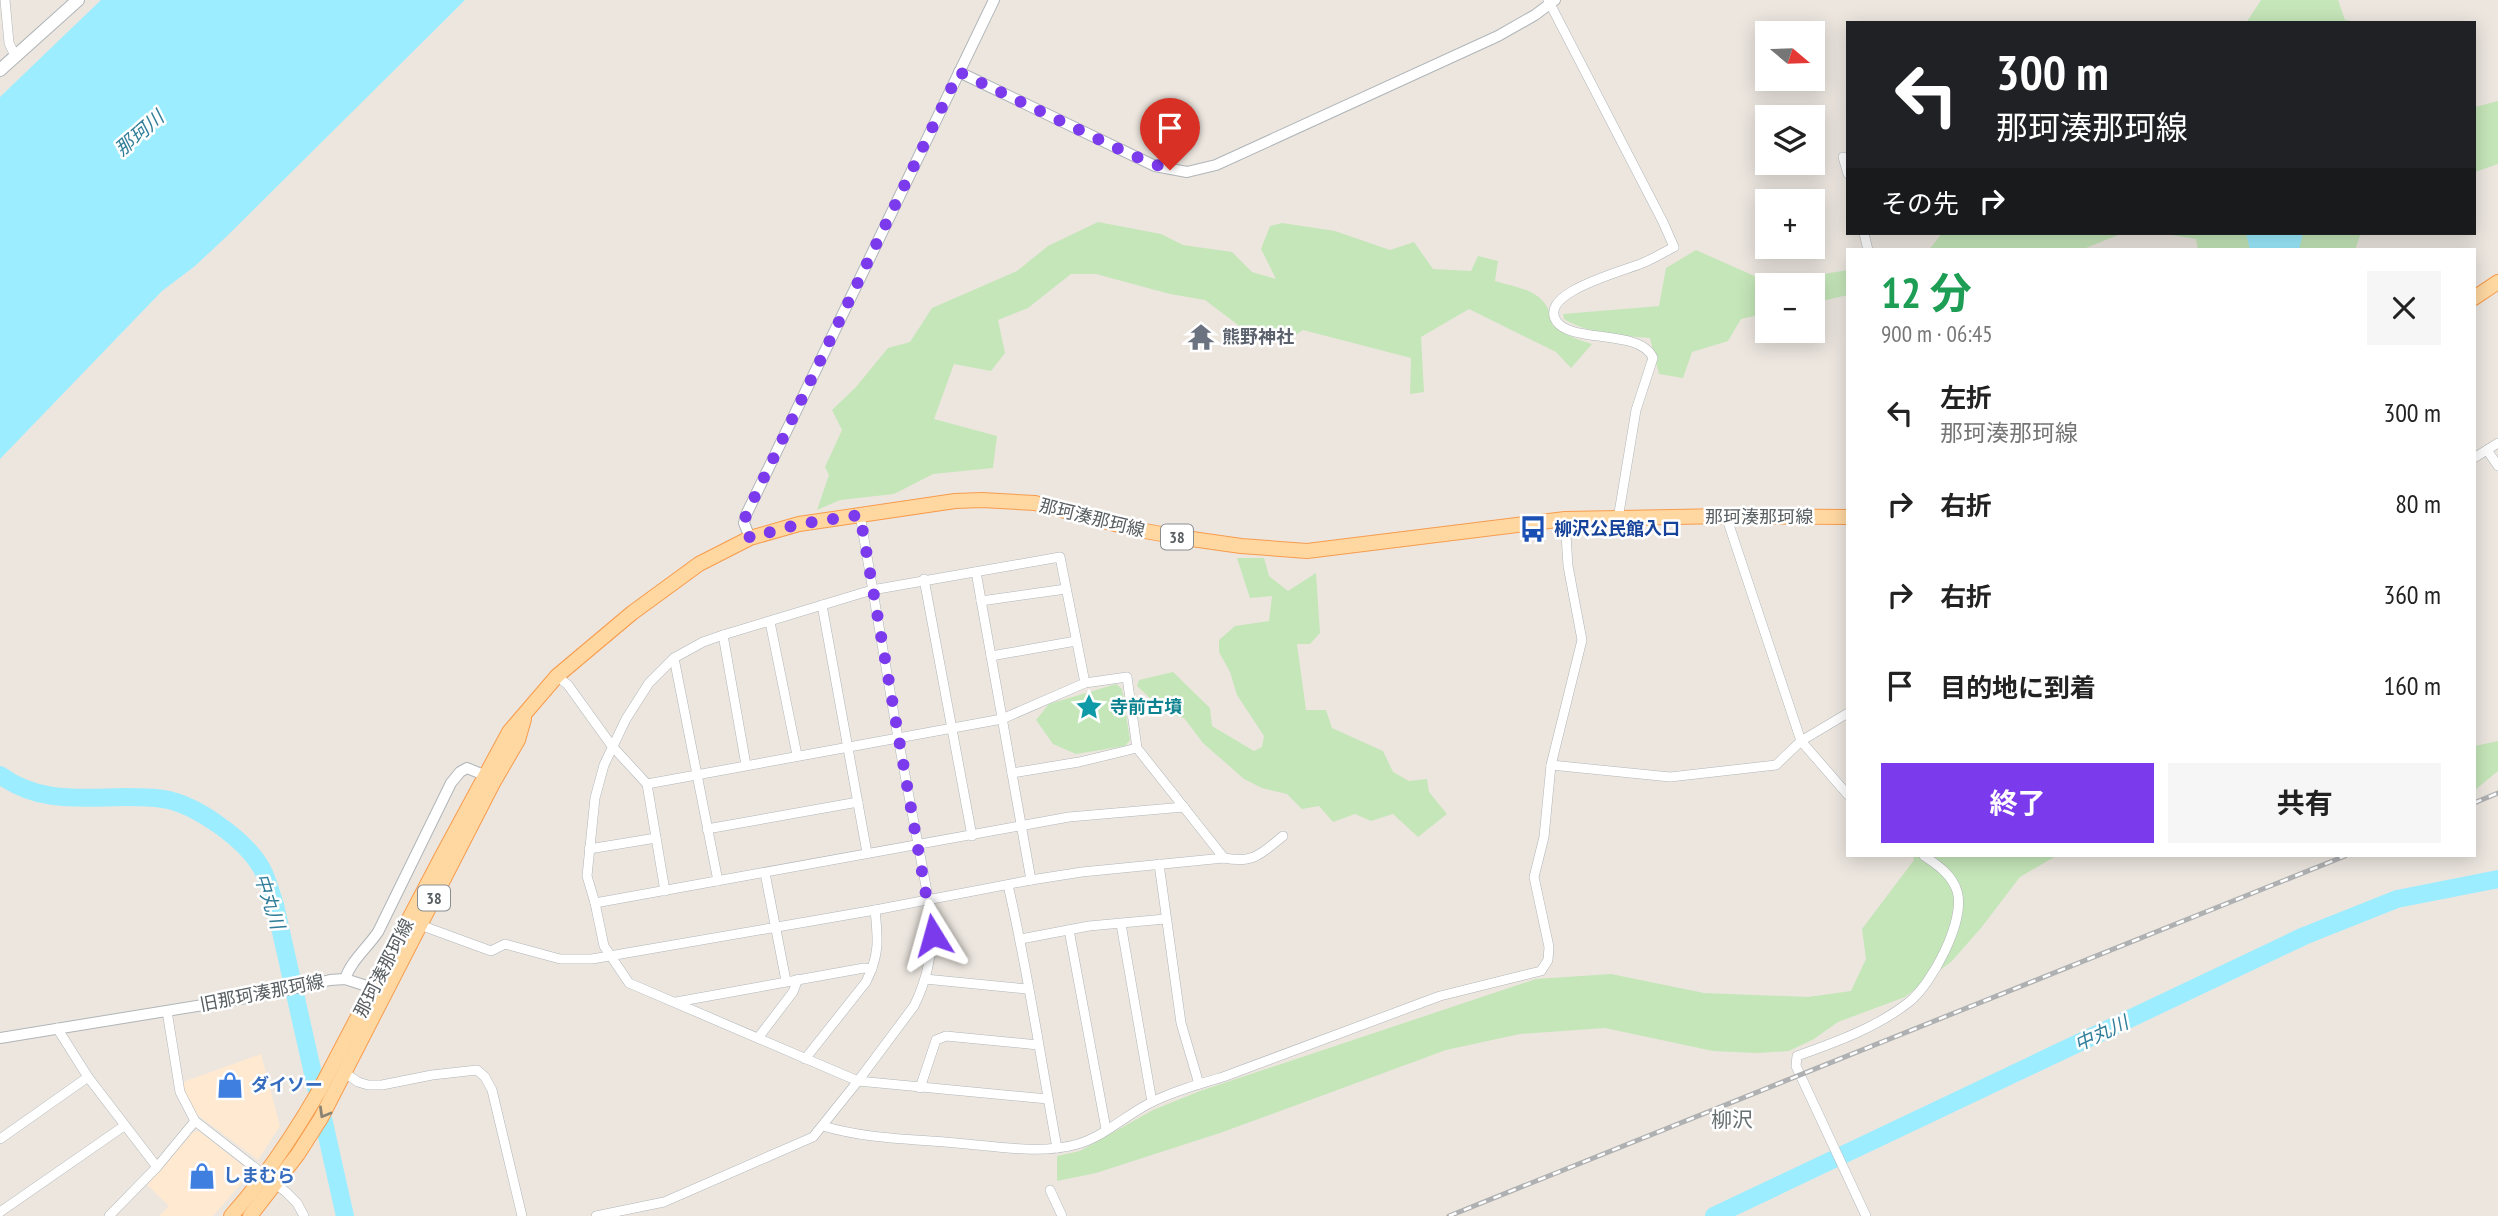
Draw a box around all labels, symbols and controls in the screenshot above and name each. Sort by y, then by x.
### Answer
north arrow [1755,21,1825,91]
map controls [1755,21,1825,343]
text: 300 m [1996,40,2109,104]
icon: left [1881,49,1972,140]
pin [1140,98,1200,170]
water label: 那珂川 [110,104,170,161]
button: layers [1755,105,1825,175]
text: 那珂湊那珂線 [1996,106,2188,148]
icon: arrive [1151,109,1189,147]
icon: right [1973,182,2011,220]
text: その先 [1881,187,1959,220]
button: + [1755,189,1825,259]
text: 12 分 [1881,265,1972,320]
button: close [2367,271,2441,345]
button: − [1755,273,1825,343]
text: 900 m · 06:45 [1881,319,1993,348]
temple icon: 熊野神社 [1186,322,1216,352]
place label: 熊野神社 [1222,325,1294,348]
text: 左折 [1940,381,1992,414]
icon: left [1881,394,1919,432]
text: 300 m [2383,396,2441,429]
text: 那珂湊那珂線 [1940,418,2078,447]
icon: right [1881,485,1919,523]
text: 80 m [2395,487,2441,520]
text: 右折 [1940,489,1992,522]
street label: 那珂湊那珂線 [1037,493,1147,542]
street label: 那珂湊那珂線 [1705,505,1813,528]
bus stop icon: 柳沢公民館入口 [1518,514,1548,544]
place label: 柳沢公民館入口 [1554,517,1680,540]
road number: 38 [1161,524,1193,550]
icon: right [1881,576,1919,614]
text: 360 m [2383,578,2441,611]
text: 右折 [1940,580,1992,613]
icon: arrive [1881,667,1919,705]
text: 160 m [2383,669,2441,702]
text: 目的地に到着 [1940,671,2096,704]
place icon: 寺前古墳 [1074,692,1104,722]
place label: 寺前古墳 [1110,695,1182,718]
button: 終了 [1881,763,2154,843]
button: 共有 [2168,763,2441,843]
water label: 中丸川 [250,870,291,934]
road number: 38 [418,885,450,910]
position arrow [896,898,970,972]
street label: 那珂湊那珂線 [349,914,418,1021]
street label: 旧那珂湊那珂線 [198,969,326,1016]
water label: 中丸川 [2070,1009,2134,1056]
shop icon: ダイソー [215,1070,245,1100]
place label: ダイソー [251,1073,323,1096]
one-way arrow [319,1105,332,1118]
district label: 柳沢 [1711,1106,1753,1133]
shop icon: しまむら [187,1161,217,1191]
place label: しまむら [223,1164,295,1187]

